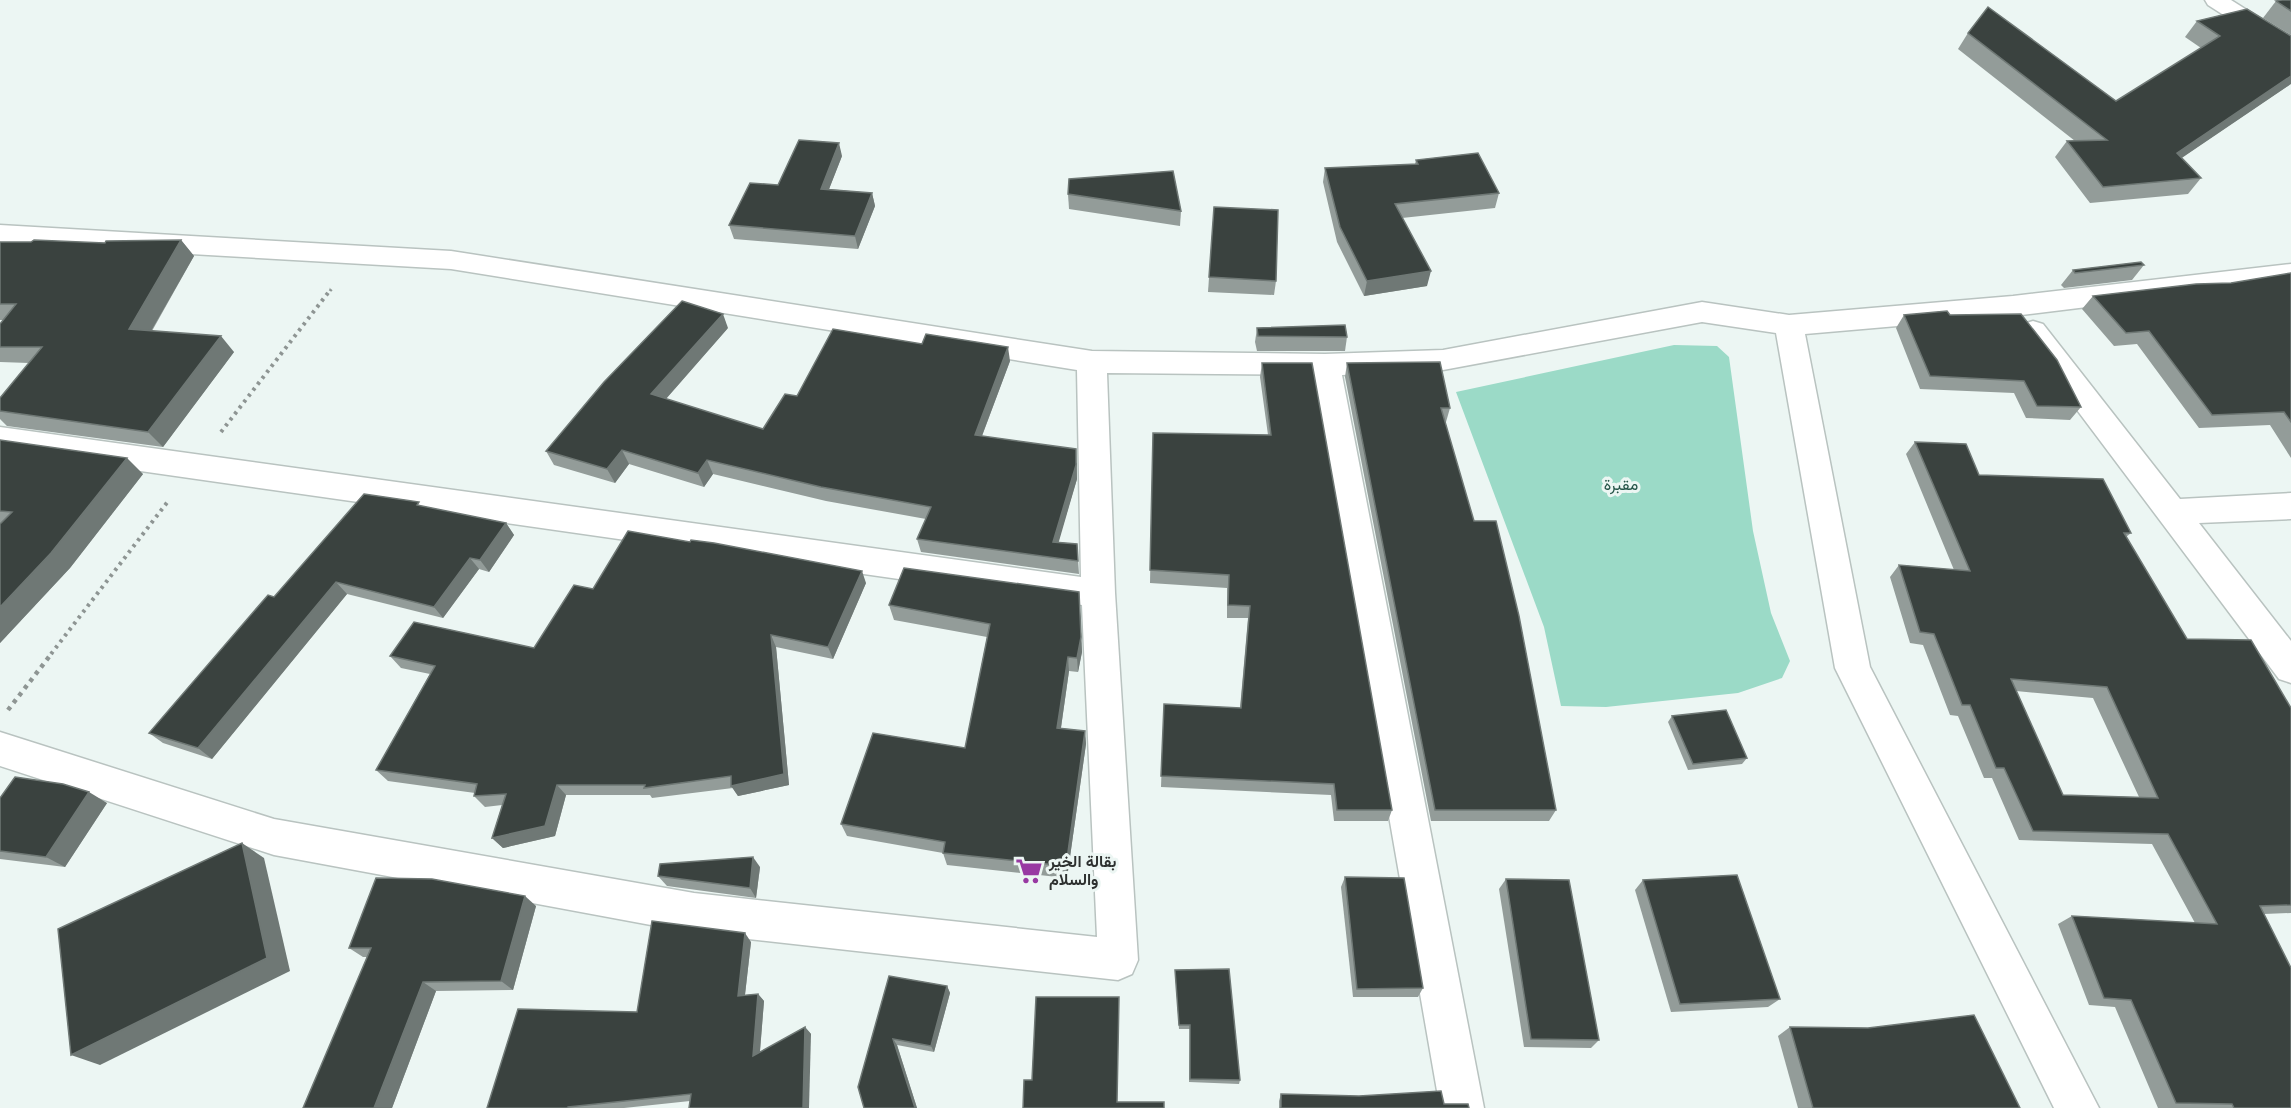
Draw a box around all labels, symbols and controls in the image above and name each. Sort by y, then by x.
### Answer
park label: مقبرة [1604,475,1638,495]
place label: بقالة الخير والسلام [1048,852,1116,890]
supermarket icon: بقالة الخير والسلام [1014,856,1044,886]

